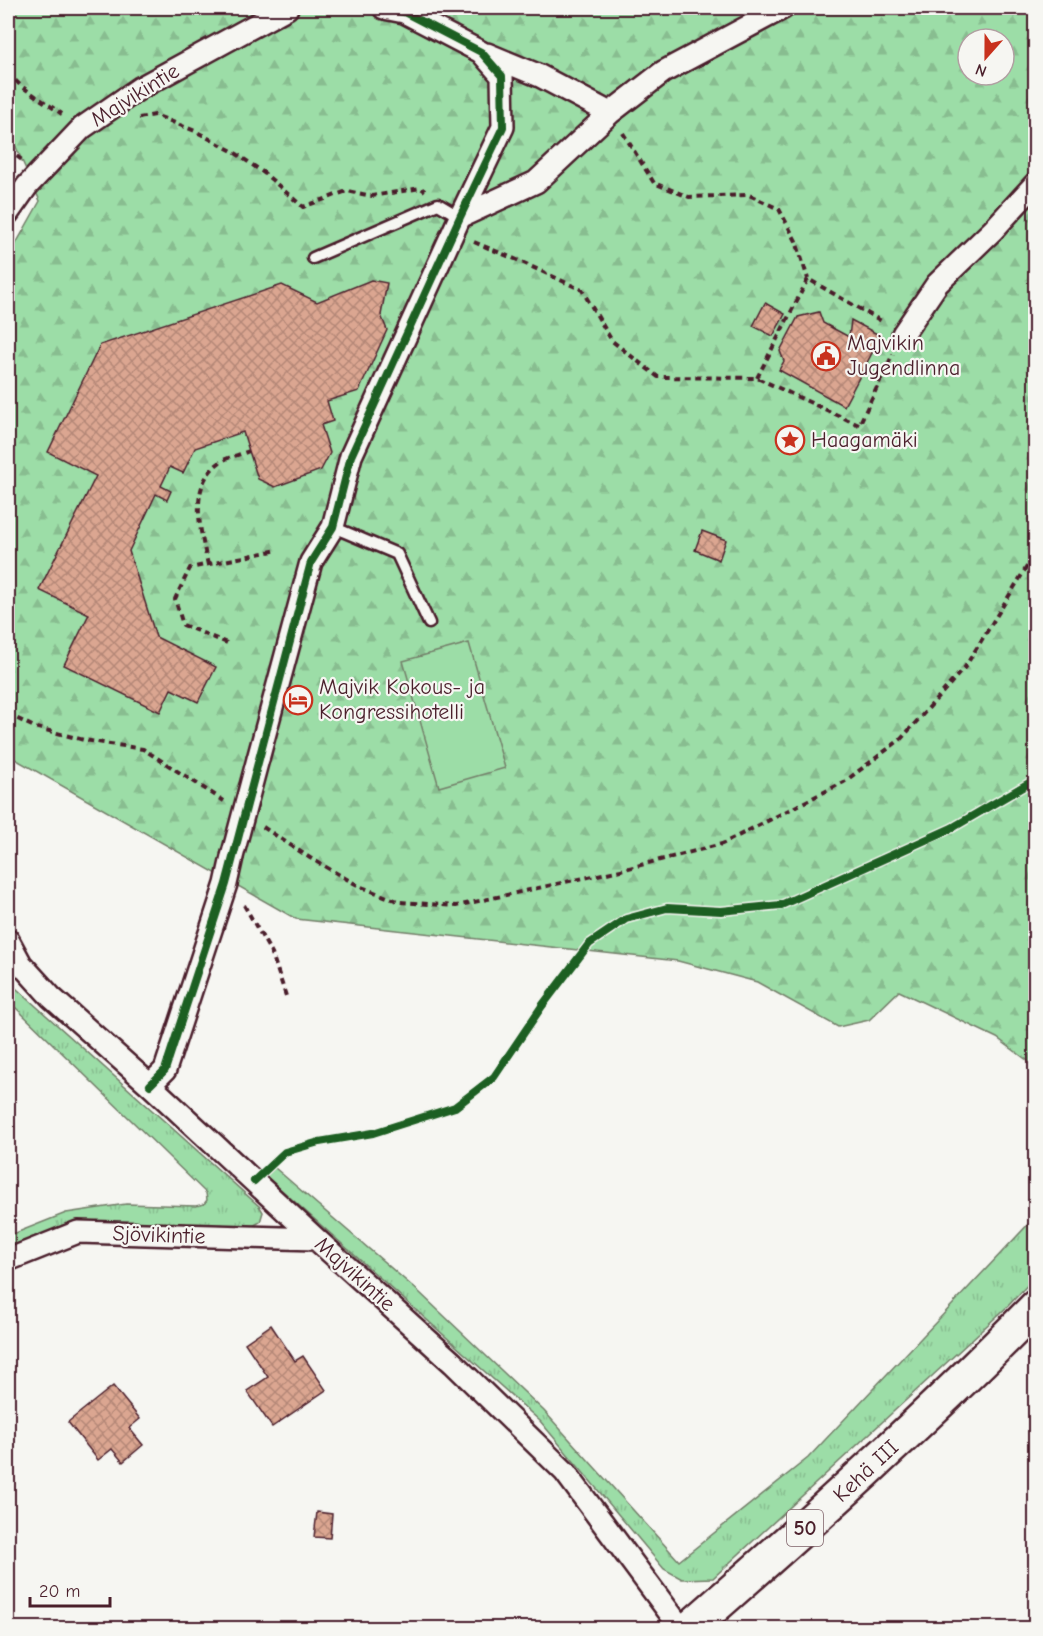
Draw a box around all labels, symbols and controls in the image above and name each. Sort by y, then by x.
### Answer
north arrow [956,27,1016,87]
street label: Majvikintie [86,58,184,132]
text: N [973,60,989,80]
place label: Majvikin Jugendlinna [847,330,960,381]
public building icon: Majvikin Jugendlinna [810,340,842,372]
place icon: Haagamäki [774,424,806,456]
place label: Haagamäki [811,427,918,453]
place label: Majvik Kokous- ja Kongressihotelli [319,674,485,725]
hotel icon: Majvik Kokous- ja Kongressihotelli [282,684,314,716]
street label: Sjövikintie [112,1220,206,1250]
street label: Majvikintie [309,1231,401,1317]
street label: Kehä III [828,1434,904,1508]
road number: 50 [787,1510,823,1546]
scale bar [30,1570,110,1608]
text: 20 m [39,1581,80,1602]

